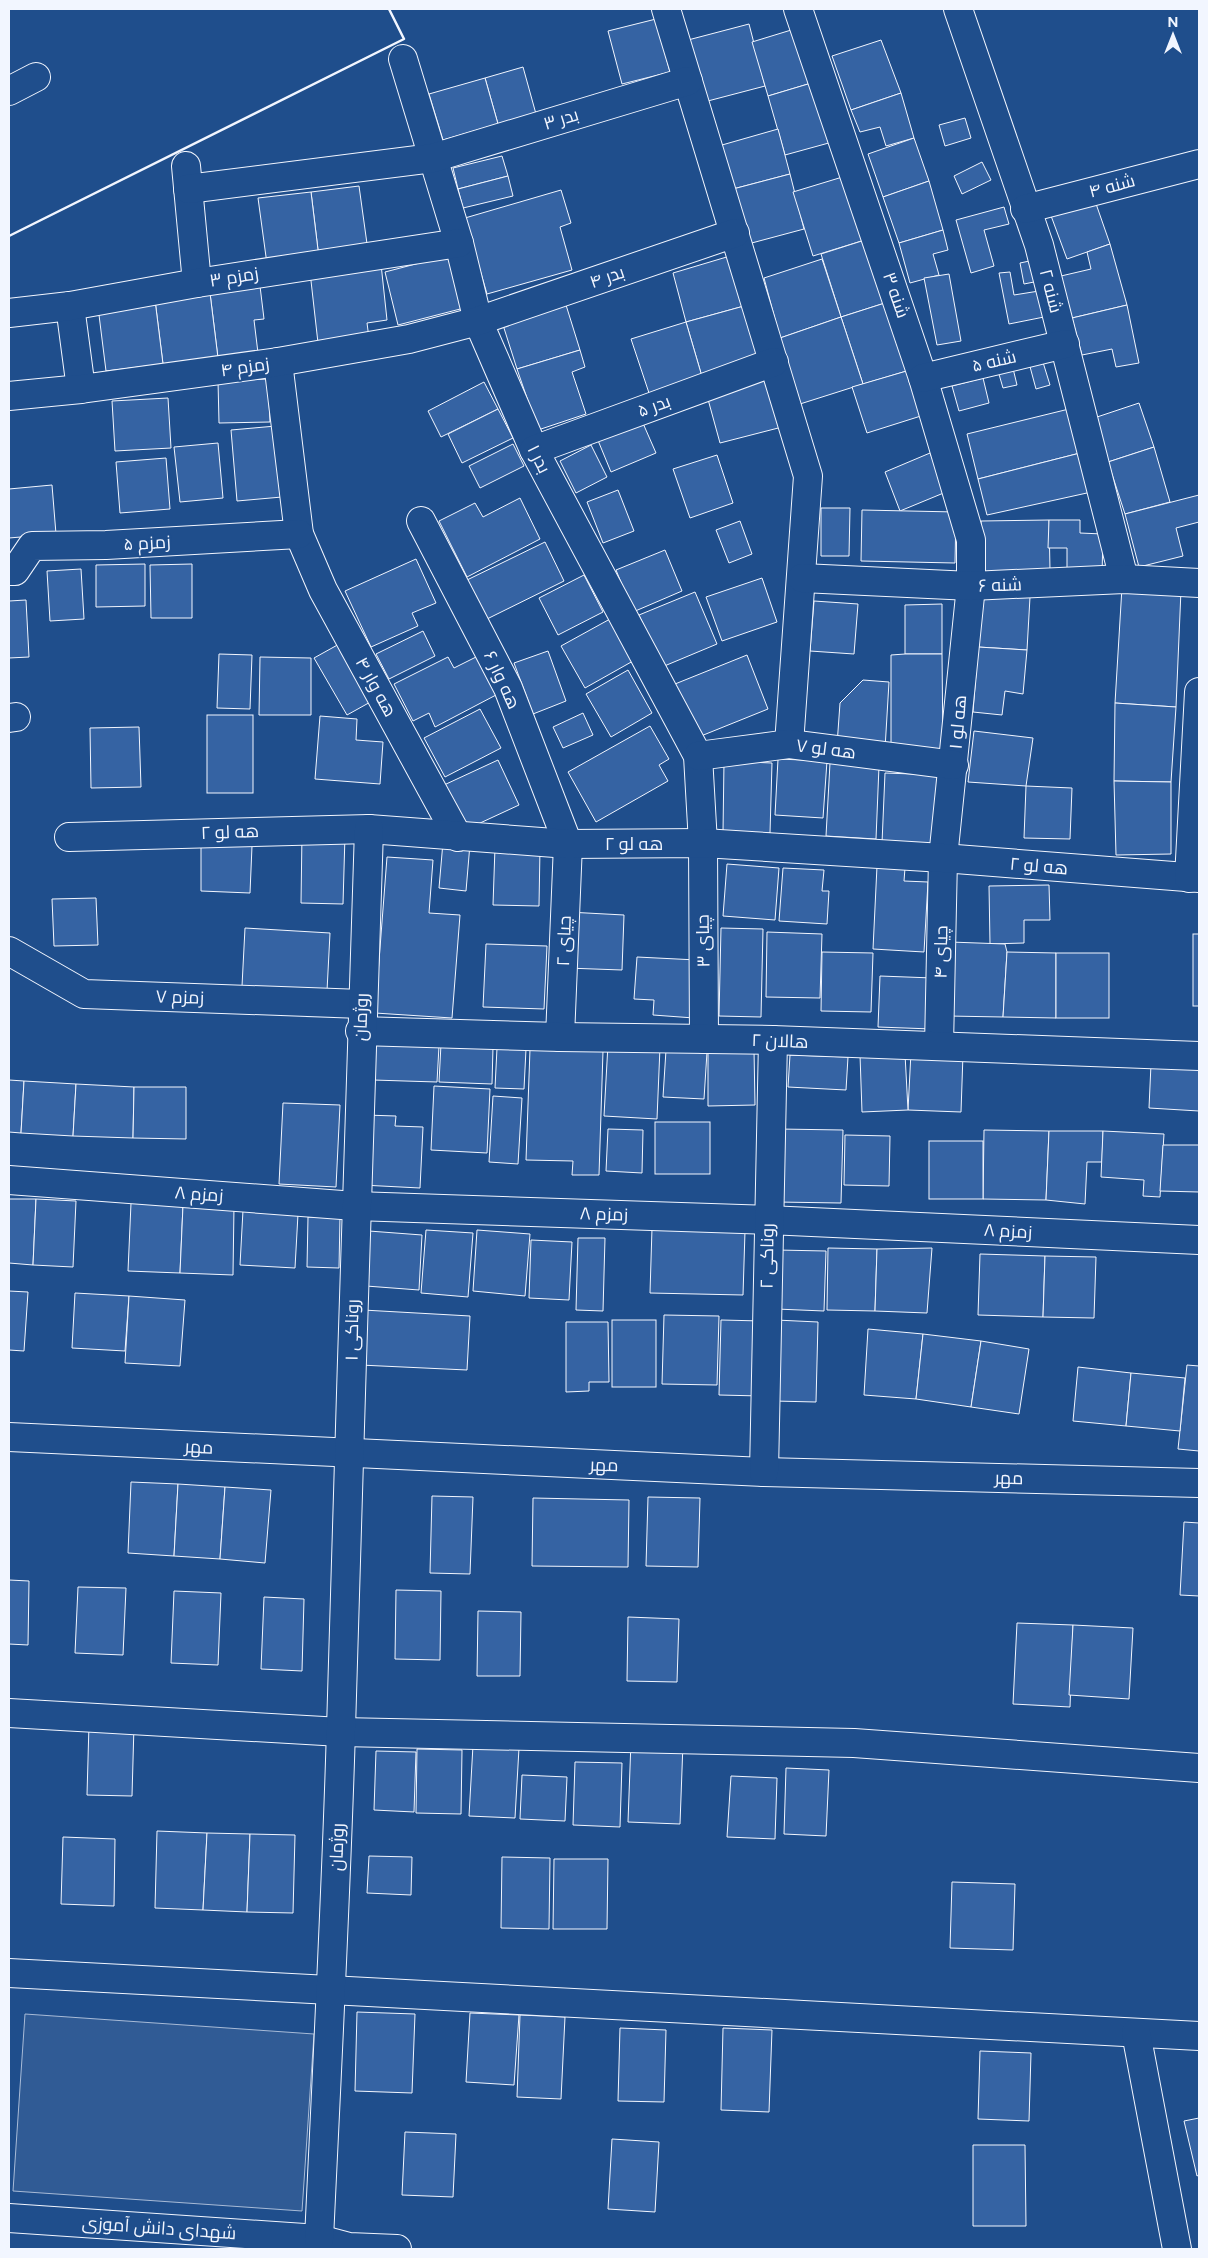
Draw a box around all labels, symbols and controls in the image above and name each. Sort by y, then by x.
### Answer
north arrow [1148,10,1198,60]
text: N [1168,14,1178,31]
street label: بدر ۳ [541,103,581,135]
street label: شنه ۴ [1086,169,1138,203]
street label: بدر ۴ [587,261,627,293]
street label: زمزم ۳ [208,262,260,293]
street label: شنه ۲ [1035,267,1067,315]
street label: شنه ۳ [878,269,914,321]
street label: شنه ۵ [970,345,1018,377]
street label: زمزم ۴ [219,353,271,382]
street label: بدر ۵ [635,390,673,422]
street label: بدر ۱ [523,441,555,477]
street label: زمزم ۵ [123,531,171,556]
street label: شنه ۶ [978,573,1022,597]
street label: هه وار ۶ [479,647,525,713]
street label: هه وار ۴ [351,653,401,721]
street label: هه لو ۱ [945,694,971,750]
street label: هه لو ۷ [795,734,857,764]
street label: هه لو ۲ [200,820,260,844]
street label: هه لو ۲ [605,833,663,855]
street label: هه لو ۲ [1009,852,1069,880]
street label: چیای ۳ [692,914,715,968]
street label: چیای ۲ [552,915,577,967]
street label: چیای ۴ [930,925,953,979]
street label: زمزم ۷ [155,985,205,1010]
street label: روژمان [349,993,373,1041]
street label: هالان ۲ [751,1029,809,1053]
street label: زمزم ۸ [174,1181,224,1208]
street label: زمزم ۸ [579,1202,629,1227]
street label: زمزم ۸ [983,1219,1033,1244]
street label: روناکی ۲ [755,1223,779,1289]
street label: روناکی ۱ [340,1299,364,1361]
street label: مهر [183,1435,214,1459]
street label: مهر [588,1453,619,1476]
street label: مهر [993,1467,1024,1489]
street label: روژمان [325,1823,349,1871]
street label: شهدای دانش آموزی [81,2212,237,2244]

